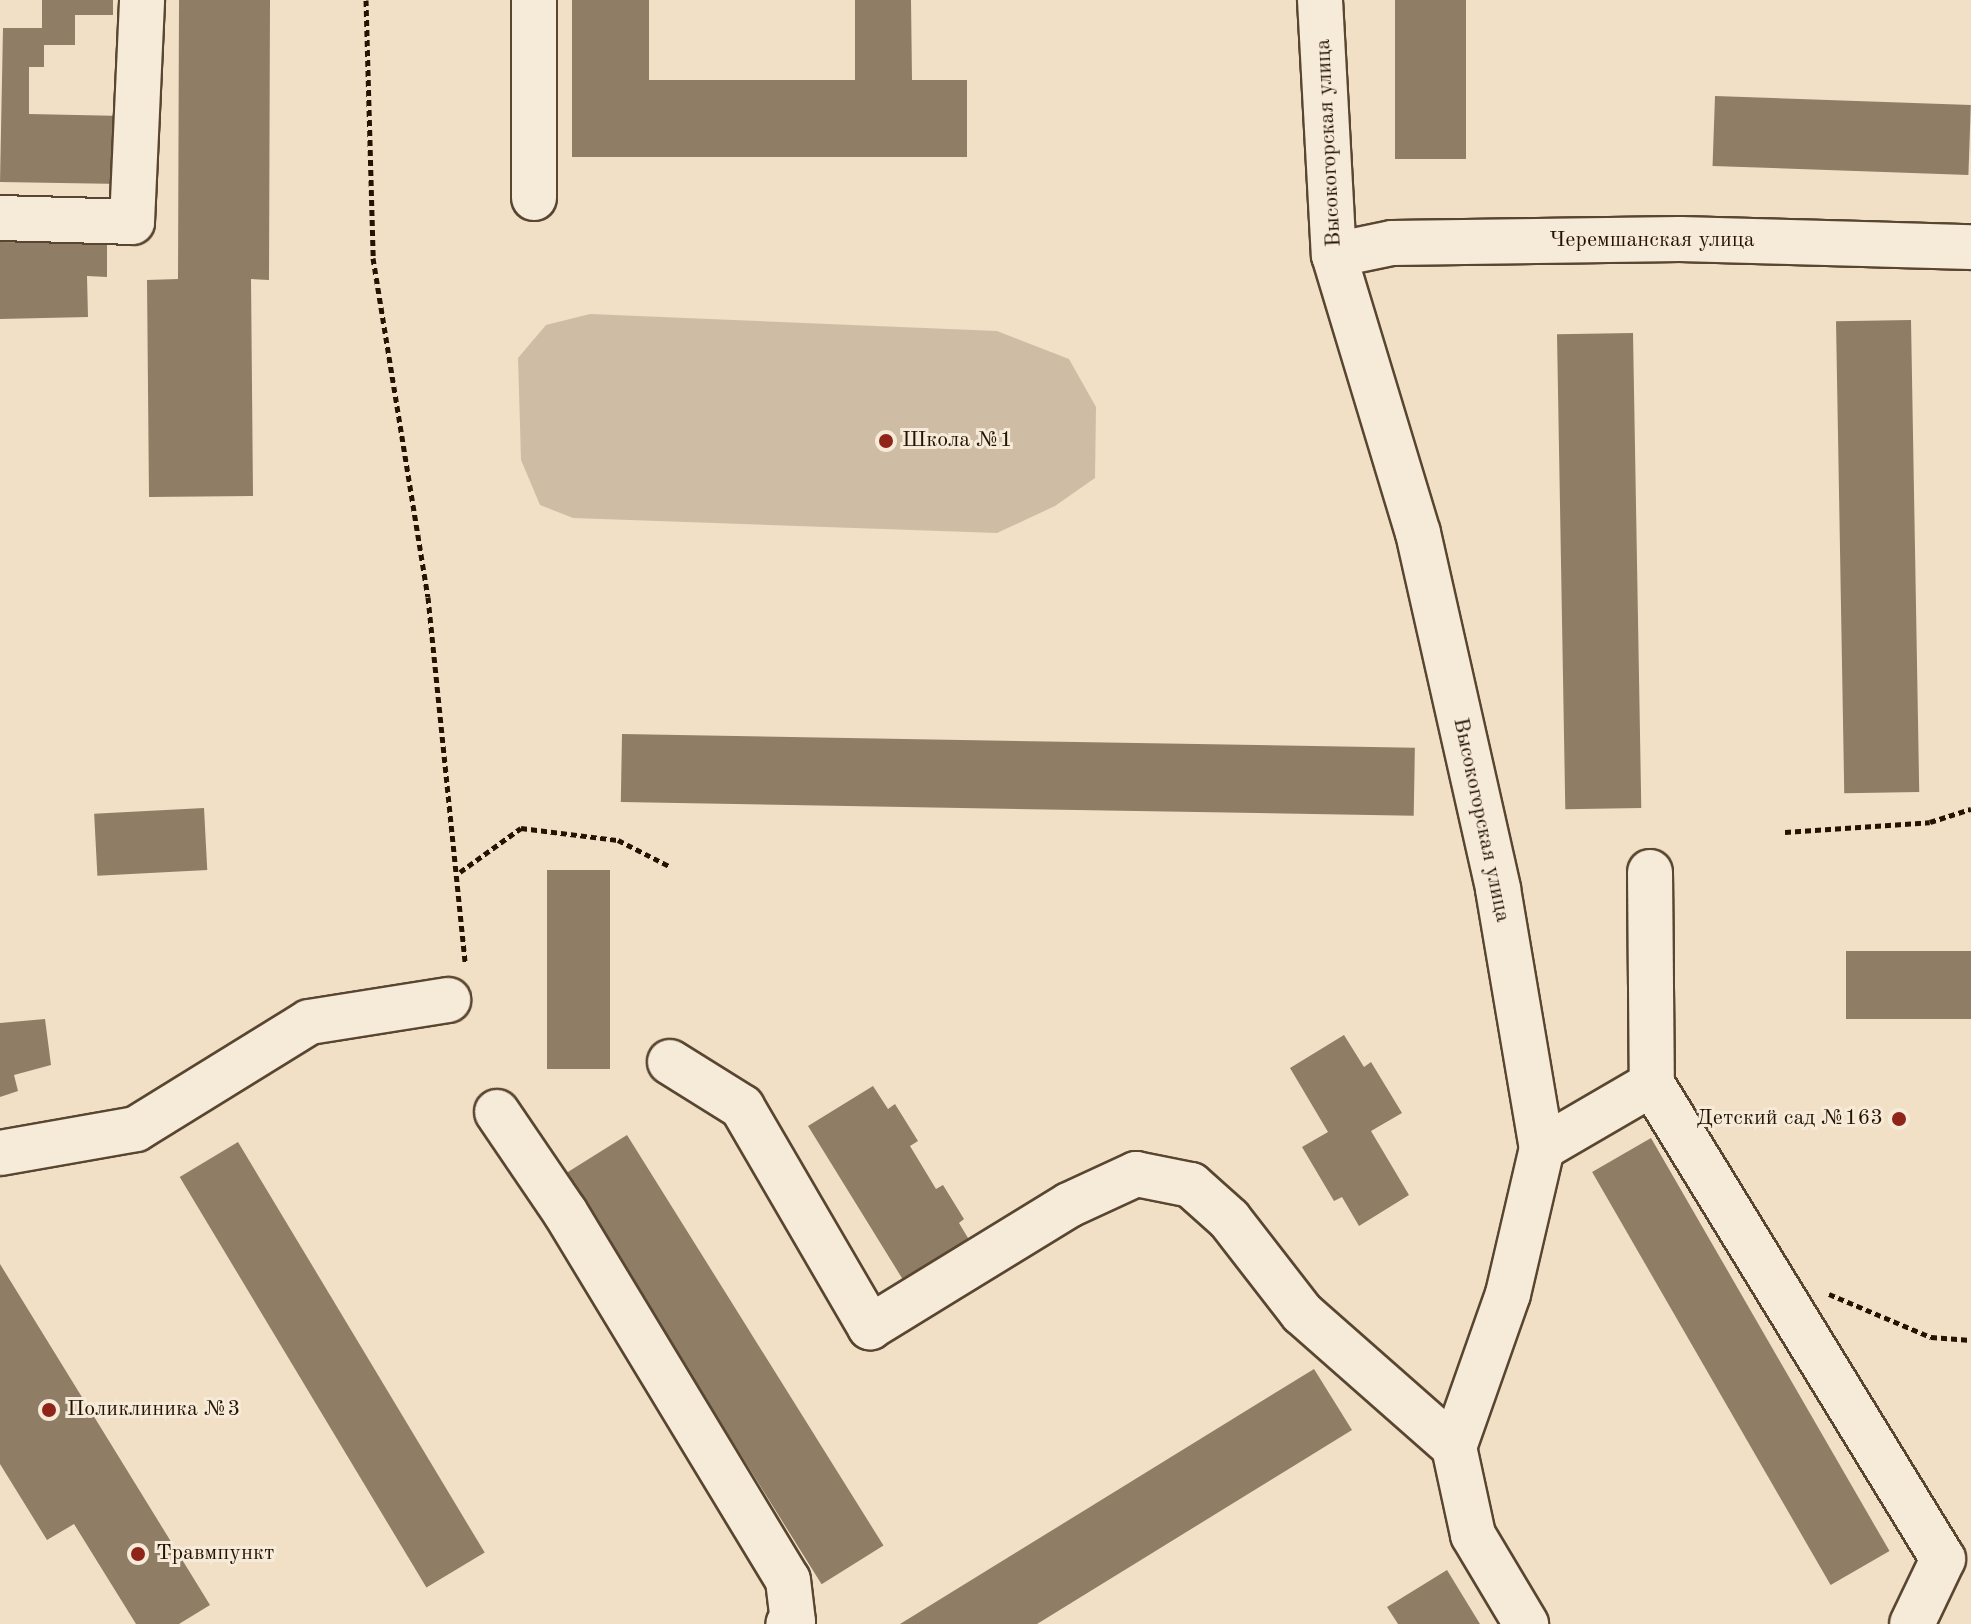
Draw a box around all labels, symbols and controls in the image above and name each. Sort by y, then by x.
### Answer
street label: Высокогорская улица [1310,38,1348,248]
street label: Черемшанская улица [1549,228,1755,254]
place label: Школа №1 [902,428,1013,454]
marker: Школа №1 [877,432,895,450]
street label: Высокогорская улица [1446,715,1516,925]
place label: Детский сад №163 [1697,1106,1883,1132]
marker: Детский сад №163 [1890,1110,1908,1128]
place label: Поликлиника №3 [67,1397,240,1423]
marker: Поликлиника №3 [38,1399,60,1421]
place label: Травмпункт [156,1541,274,1567]
marker: Травмпункт [127,1543,149,1565]

